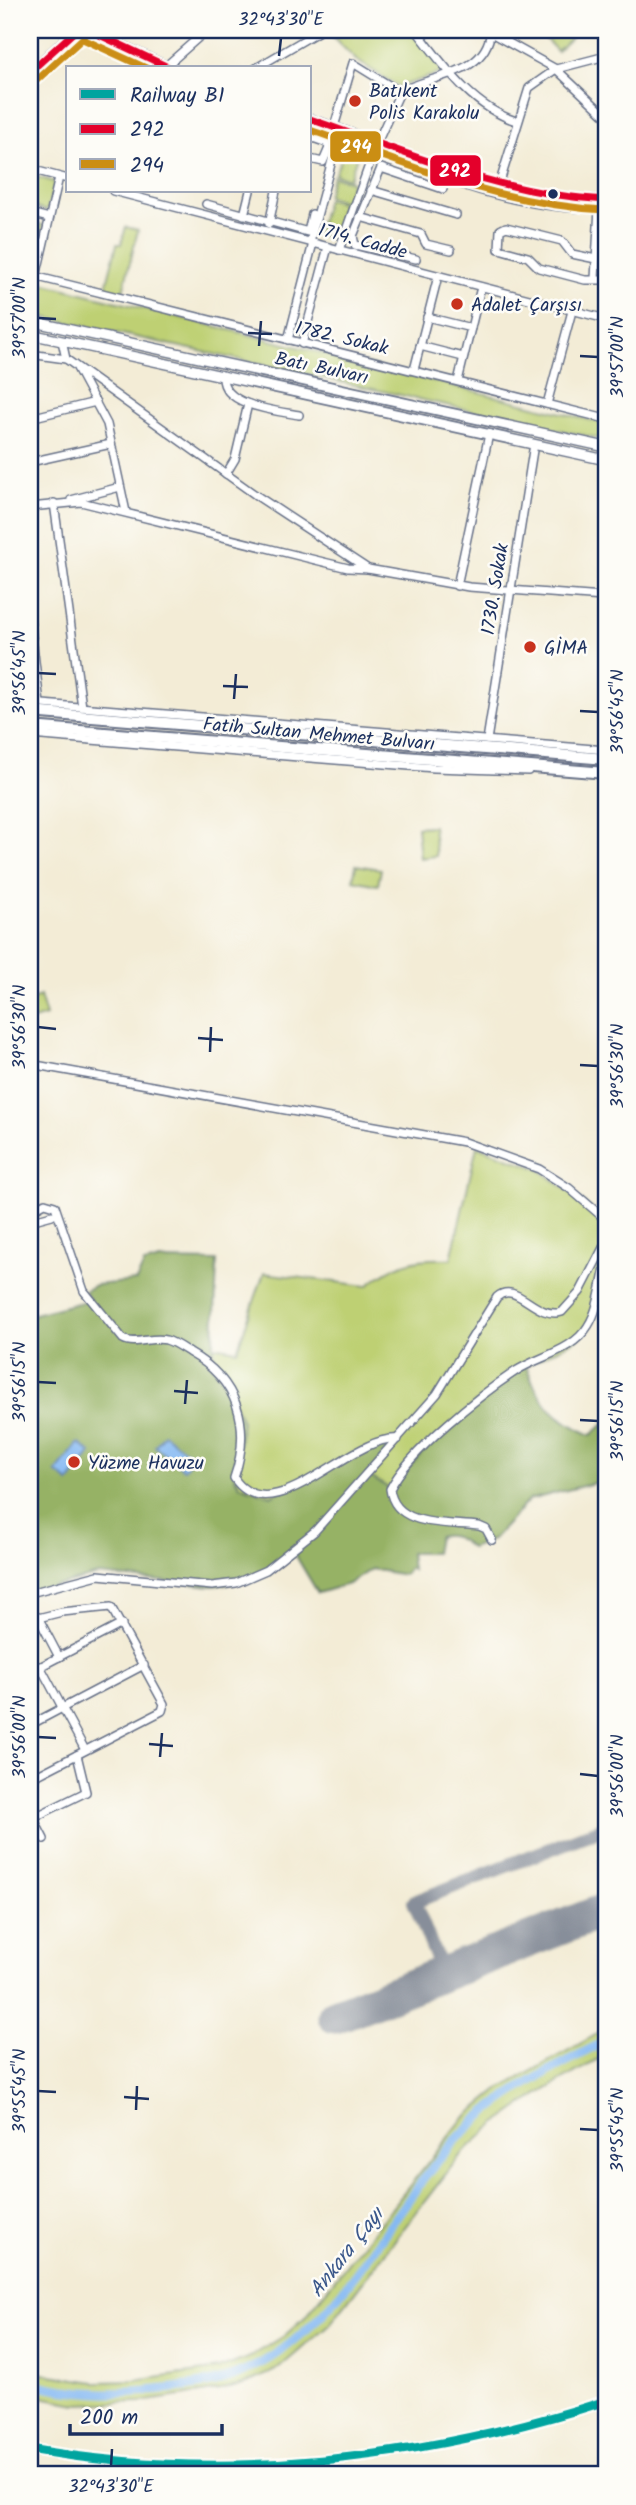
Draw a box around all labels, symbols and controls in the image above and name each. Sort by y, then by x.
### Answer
text: 32°43'30"E [238,6,324,35]
legend [66,66,312,192]
place label: Batıkent Polis Karakolu [369,77,479,129]
text: Railway B1 [130,80,224,113]
marker: Batıkent Polis Karakolu [347,93,363,109]
text: 292 [130,114,165,147]
line badge: 294 [329,130,382,163]
text: 294 [340,133,372,163]
text: 294 [130,150,164,183]
line badge: 292 [429,154,482,187]
text: 292 [439,157,471,187]
unlabelled marker [546,187,560,201]
street label: 1714. Cadde [315,216,411,268]
text: 39°57'00"N [6,277,35,359]
place label: Adalet Çarşısı [471,291,582,321]
marker: Adalet Çarşısı [449,296,465,312]
street label: 1782. Sokak [292,314,391,364]
text: 39°57'00"N [604,316,633,398]
street label: Batı Bulvarı [272,344,371,394]
street label: 1730. Sokak [474,541,518,637]
text: 39°56'45"N [6,630,35,716]
place label: GİMA [544,634,588,664]
marker: GİMA [522,639,538,655]
text: 39°56'45"N [604,669,633,755]
street label: Fatih Sultan Mehmet Bulvarı [202,710,436,760]
text: 39°56'30"N [6,985,35,1069]
text: 39°56'30"N [604,1024,633,1108]
text: 39°56'15"N [6,1342,35,1422]
text: 39°56'15"N [604,1381,633,1461]
place label: Yüzme Havuzu [88,1449,204,1479]
marker: Yüzme Havuzu [66,1454,82,1470]
text: 39°56'00"N [6,1695,35,1779]
text: 39°56'00"N [604,1734,633,1818]
text: 39°55'45"N [6,2049,35,2133]
text: 39°55'45"N [604,2088,633,2172]
water label: Ankara Çayı [301,2200,394,2305]
scale bar [70,2393,222,2437]
text: 200 m [80,2402,138,2435]
text: 32°43'30"E [68,2473,154,2502]

